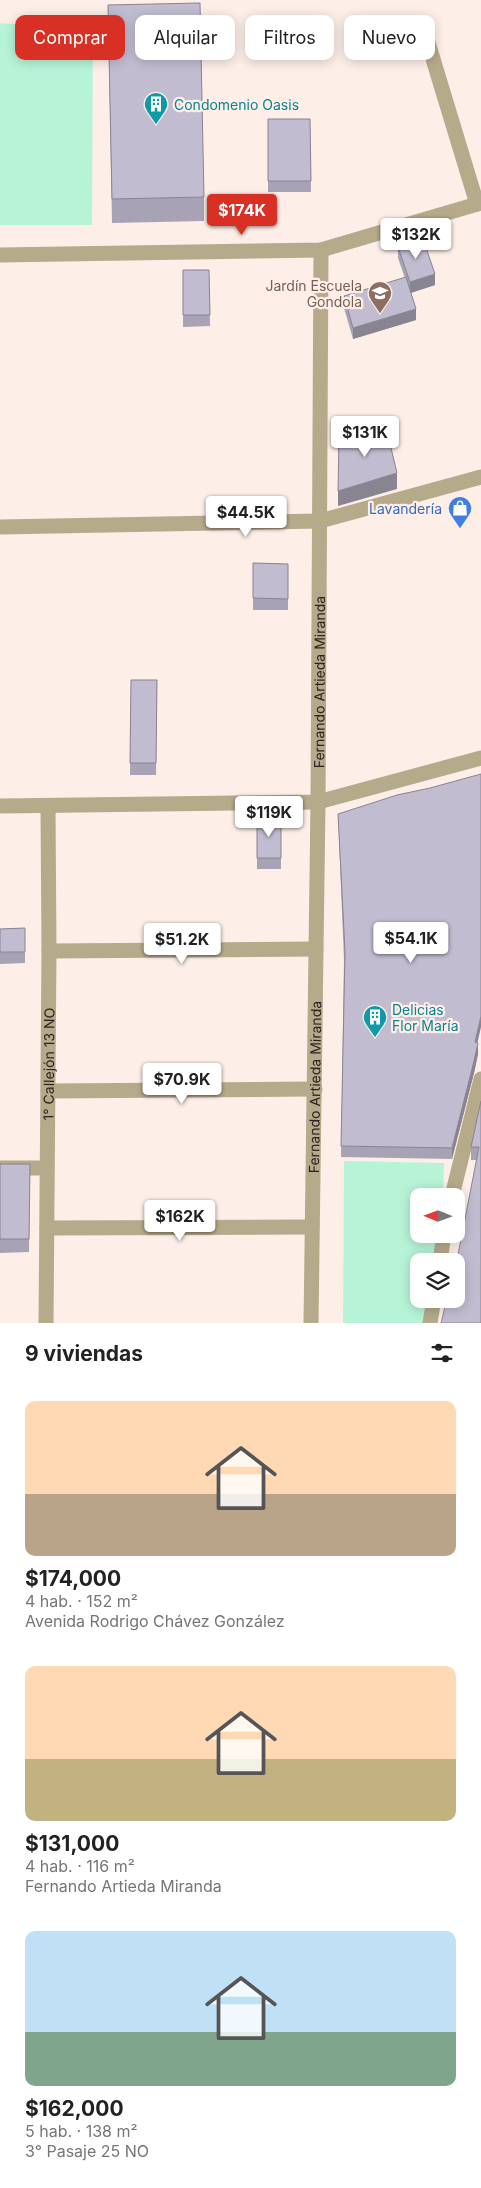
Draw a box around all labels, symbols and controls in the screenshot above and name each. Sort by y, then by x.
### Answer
chip: Comprar [15,15,125,60]
chip: Alquilar [135,15,235,60]
chip: Filtros [245,15,334,60]
chip: Nuevo [344,15,435,60]
building icon: Condomenio Oasis [143,91,169,125]
place label: Condomenio Oasis [174,96,299,113]
pin: $174K [207,194,277,236]
text: $174K [218,200,266,220]
pin: $132K [381,218,451,260]
text: $132K [391,224,441,244]
place label: Jardín Escuela Gondola [265,277,362,310]
school or university icon: Jardín Escuela Gondola [367,280,393,314]
pin: $131K [330,416,400,458]
text: $131K [342,422,388,442]
shop icon: Lavandería [447,495,473,529]
pin: $44.5K [205,496,287,538]
place label: Lavandería [369,500,442,517]
text: $44.5K [217,502,275,522]
street label: Fernando Artieda Miranda [310,596,328,768]
pin: $119K [234,796,304,838]
text: $119K [246,802,292,822]
pin: $51.2K [141,922,223,965]
pin: $54.1K [370,922,452,964]
text: $54.1K [384,928,438,948]
text: $51.2K [155,929,209,949]
street label: Fernando Artieda Miranda [305,1001,324,1173]
place label: Delicias Flor María [392,1001,459,1034]
building icon: Delicias Flor María [362,1004,388,1038]
street label: 1° Callejón 13 NO [39,1008,57,1120]
pin: $70.9K [141,1062,223,1105]
text: $70.9K [154,1069,210,1089]
north arrow [410,1188,465,1242]
map controls [410,1188,465,1308]
pin: $162K [145,1200,215,1242]
text: $162K [155,1206,205,1226]
button: layers [410,1253,465,1308]
icon: filters [428,1339,456,1367]
text: 9 viviendas [25,1341,143,1366]
icon: home [196,1433,286,1523]
text: $174,000 [25,1566,121,1591]
text: 4 hab. · 152 m² [25,1591,138,1611]
text: Avenida Rodrigo Chávez González [25,1611,285,1631]
icon: home [196,1698,286,1788]
text: $131,000 [25,1831,119,1856]
text: 4 hab. · 116 m² [25,1856,135,1876]
text: Fernando Artieda Miranda [25,1876,222,1896]
icon: home [196,1963,286,2053]
text: $162,000 [25,2096,124,2121]
text: 5 hab. · 138 m² [25,2121,138,2141]
text: 3° Pasaje 25 NO [25,2141,149,2161]

